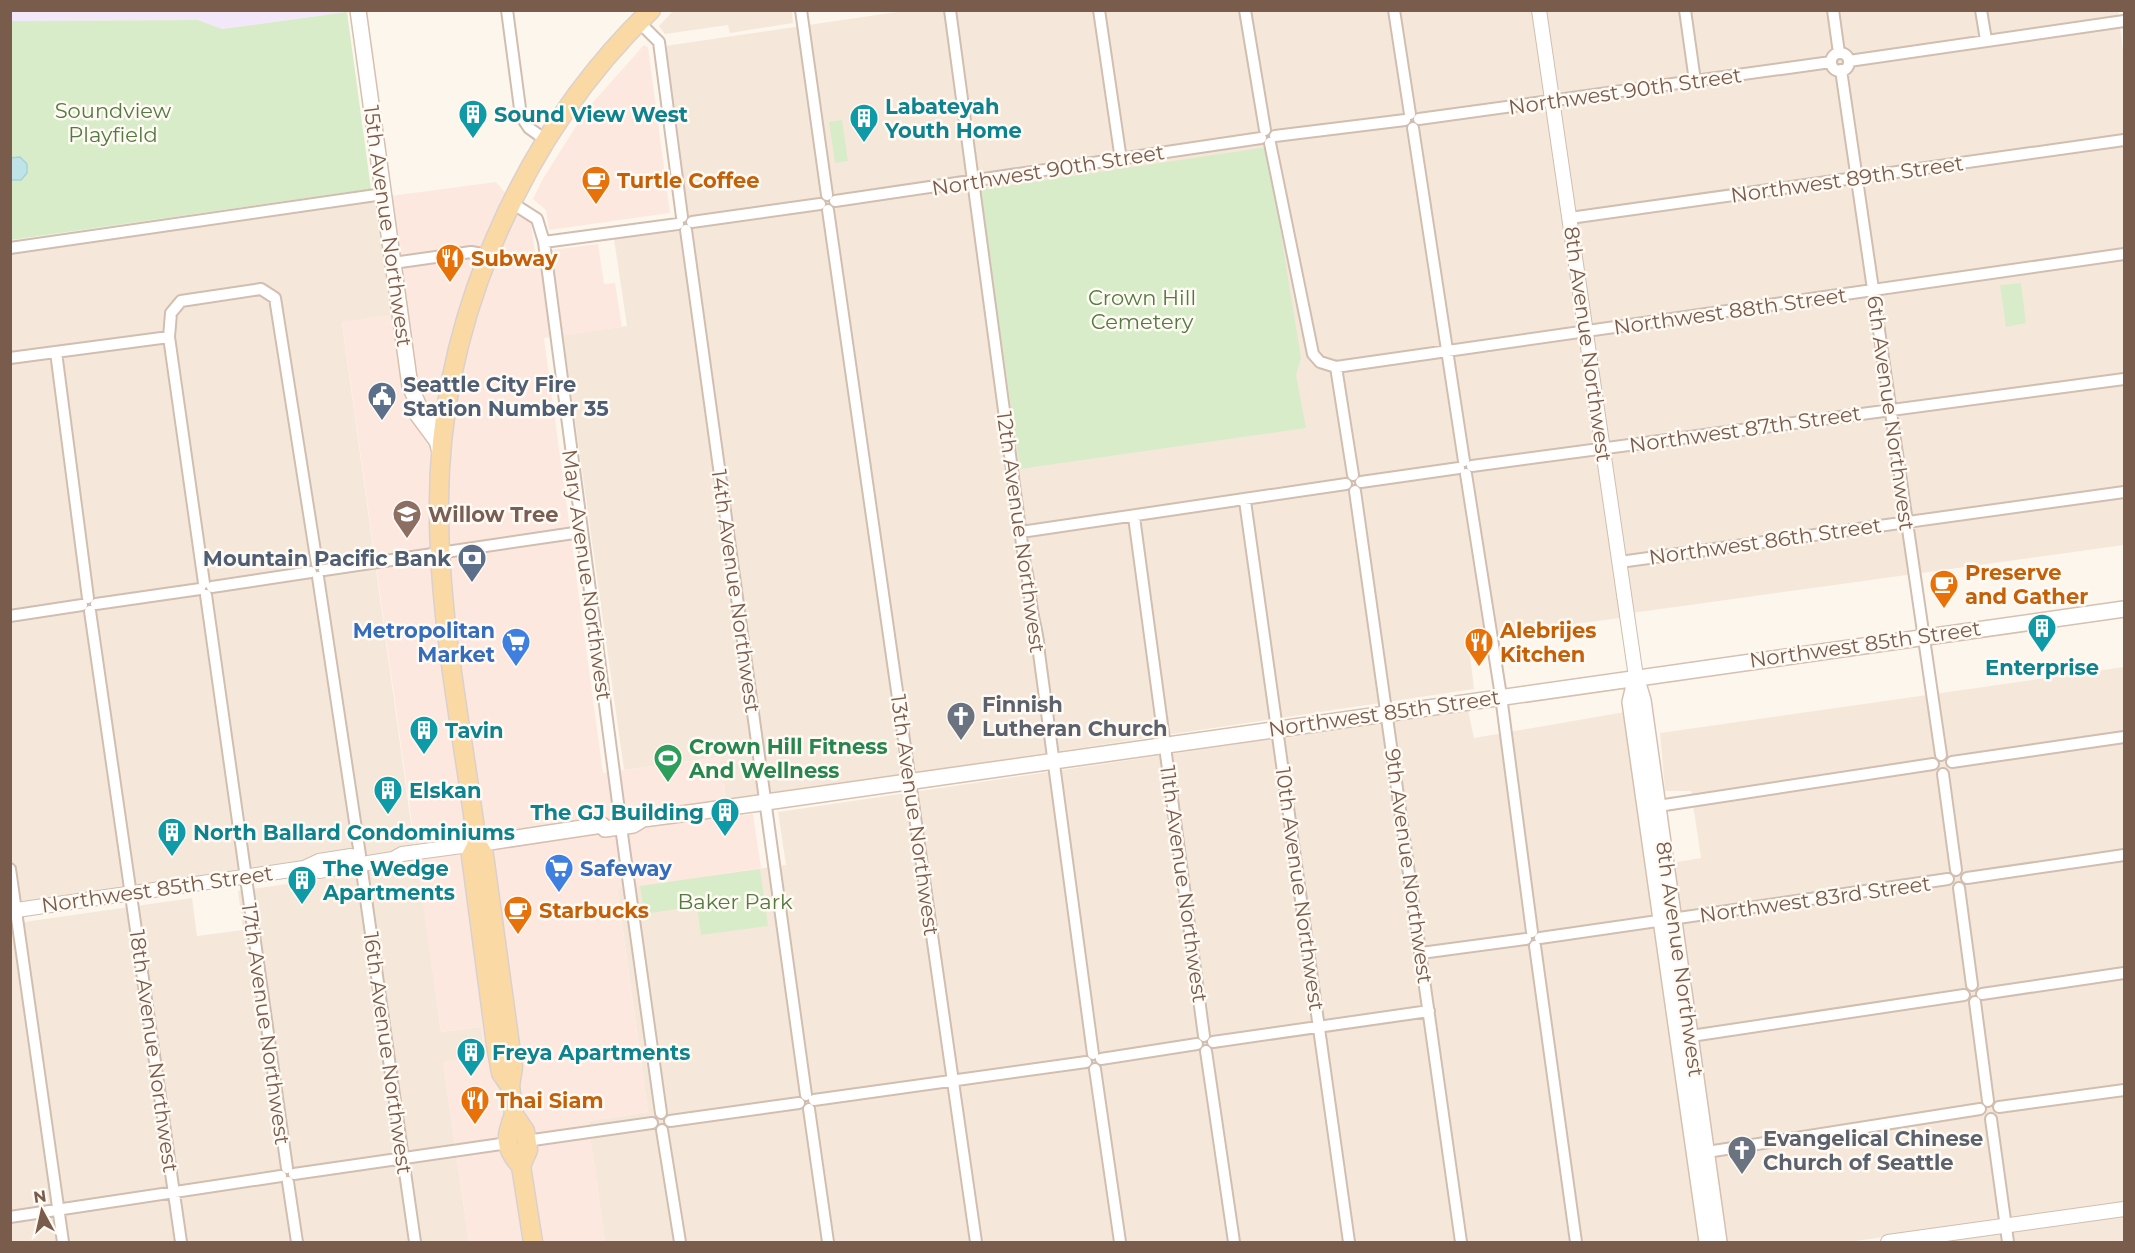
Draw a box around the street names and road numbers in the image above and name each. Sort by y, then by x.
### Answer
street label: Northwest 90th Street [1507,62,1743,120]
street label: 15th Avenue Northwest [359,104,417,348]
street label: Northwest 90th Street [930,139,1166,201]
street label: Northwest 89th Street [1729,150,1965,208]
street label: 8th Avenue Northwest [1559,225,1617,463]
street label: Northwest 88th Street [1612,282,1848,340]
street label: 6th Avenue Northwest [1862,294,1920,532]
street label: Northwest 87th Street [1628,400,1862,458]
street label: 12th Avenue Northwest [992,410,1050,654]
street label: Mary Avenue Northwest [557,448,617,702]
street label: 14th Avenue Northwest [707,468,765,714]
street label: Northwest 86th Street [1647,512,1883,570]
street label: Northwest 85th Street [1748,615,1982,673]
street label: Northwest 85th Street [1267,684,1501,742]
street label: 13th Avenue Northwest [886,693,944,937]
street label: 9th Avenue Northwest [1380,747,1438,985]
street label: 11th Avenue Northwest [1155,764,1213,1004]
street label: 10th Avenue Northwest [1271,766,1329,1012]
street label: 8th Avenue Northwest [1651,840,1709,1078]
street label: Northwest 85th Street [40,860,274,918]
street label: Northwest 83rd Street [1698,870,1932,928]
street label: 17th Avenue Northwest [237,902,295,1146]
street label: 18th Avenue Northwest [125,928,183,1174]
street label: 16th Avenue Northwest [359,930,417,1176]

